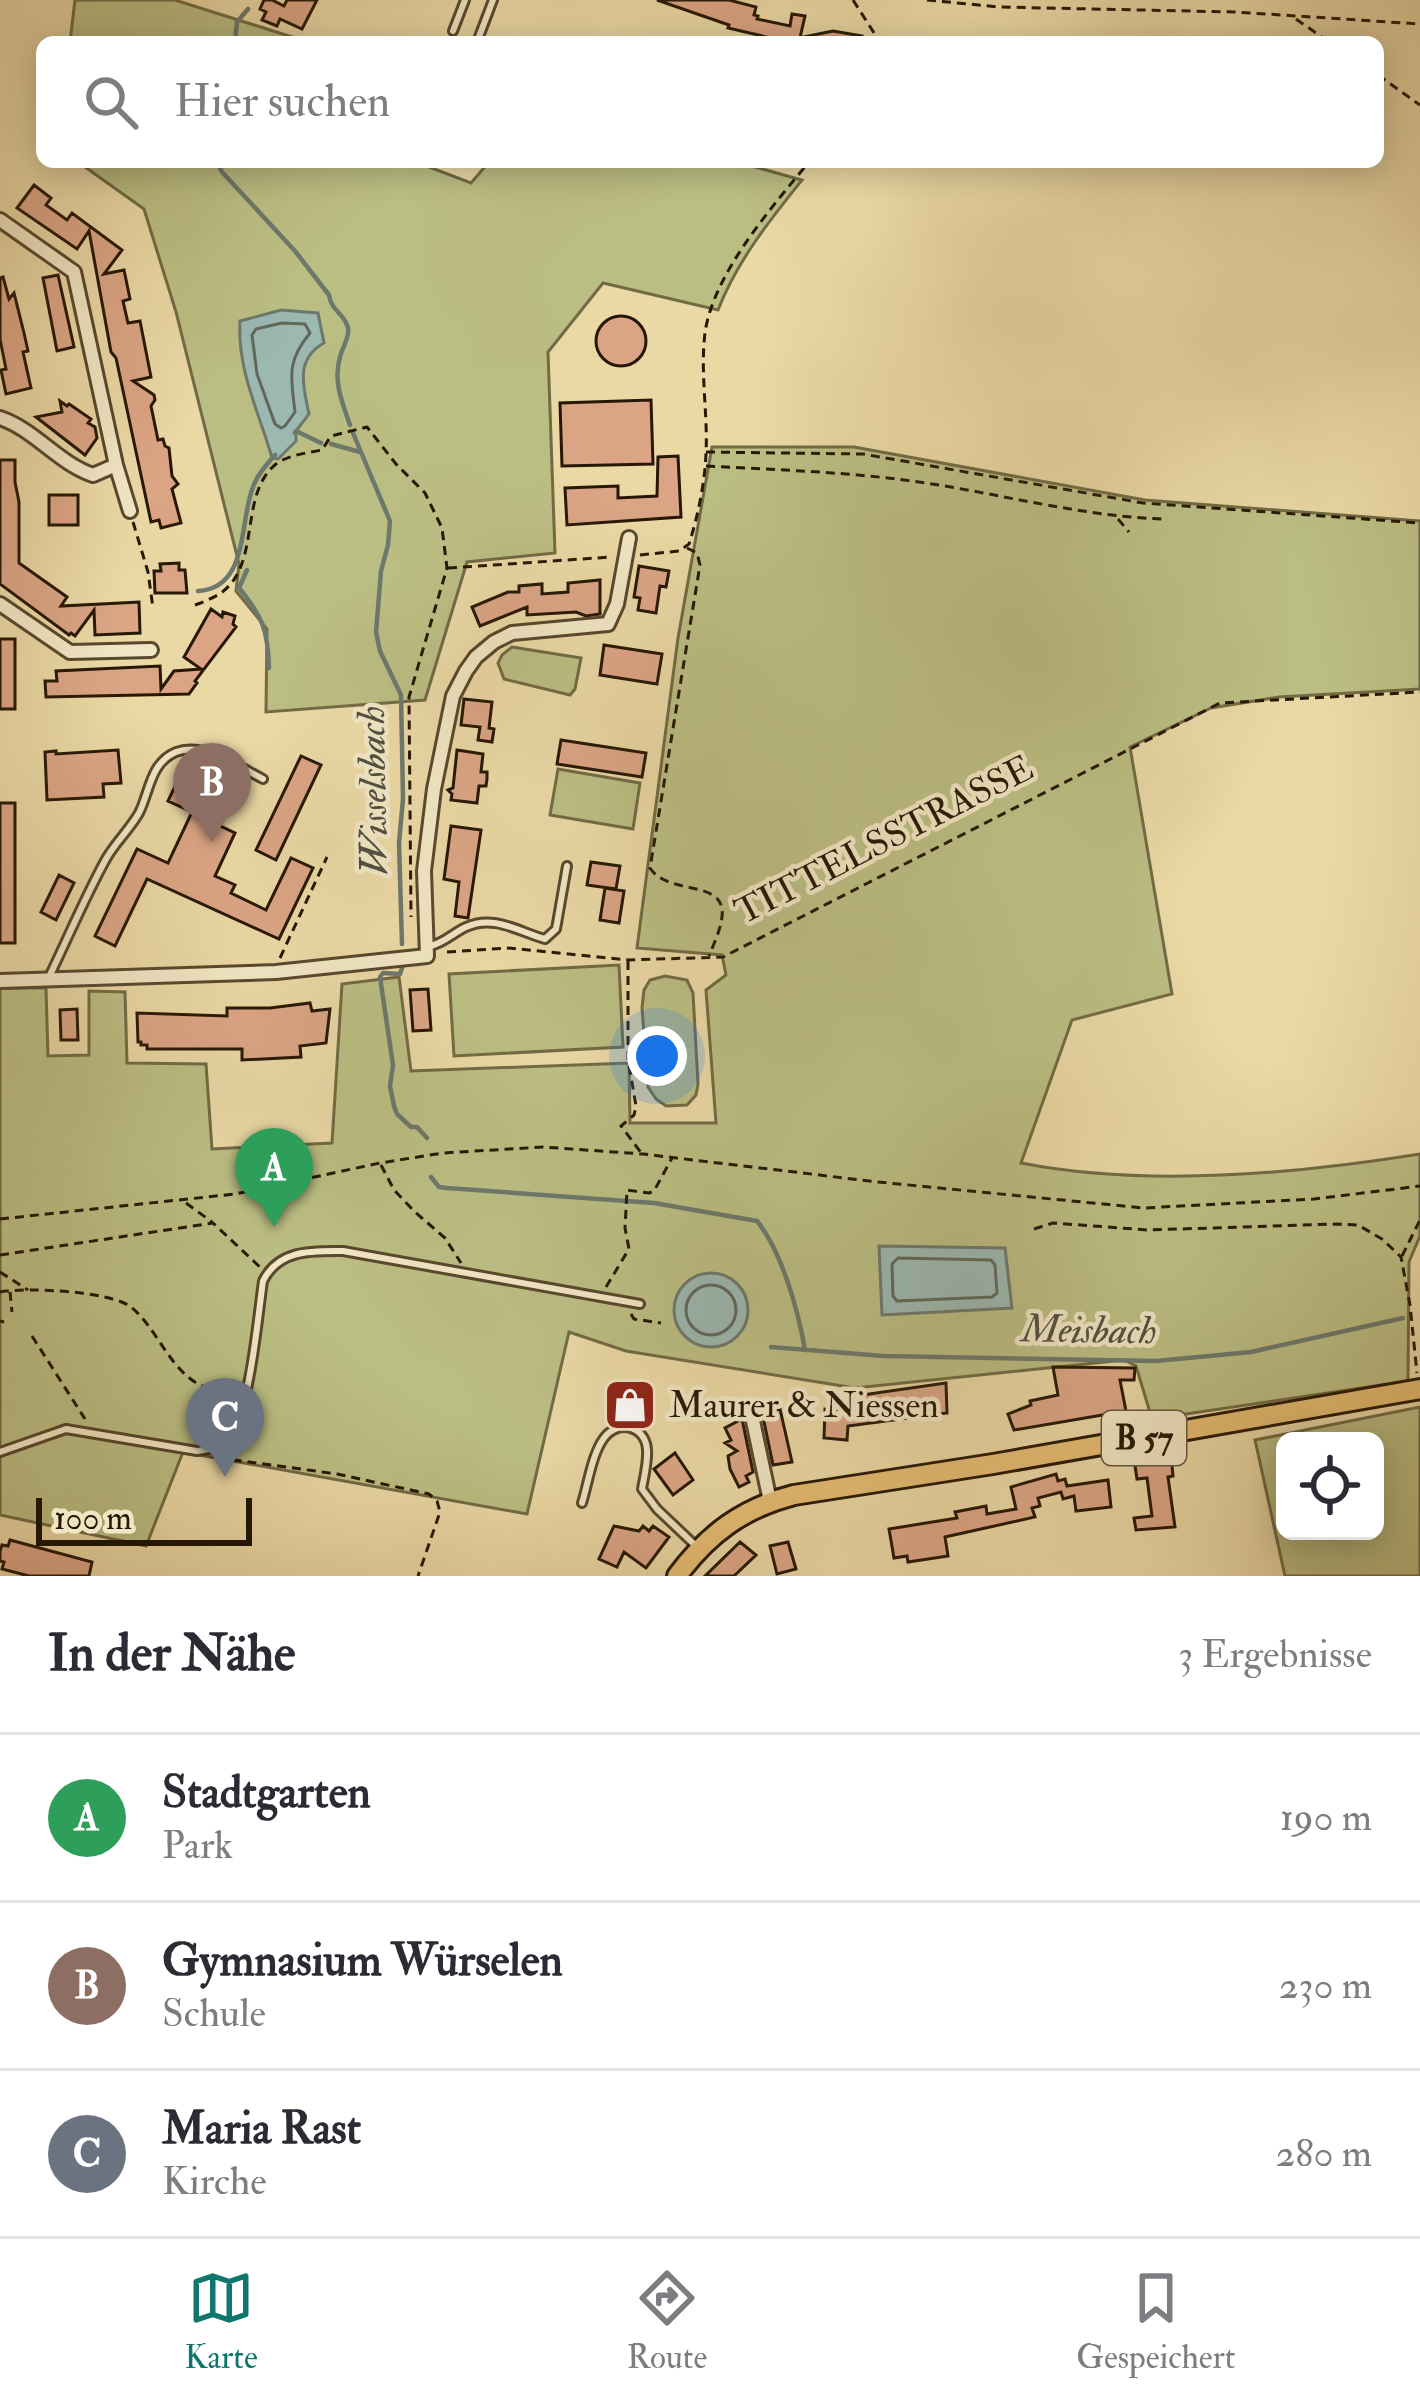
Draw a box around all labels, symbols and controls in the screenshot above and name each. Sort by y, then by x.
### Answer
search box [36,36,1384,168]
icon: search [78,69,144,135]
text: Hier suchen [174,74,390,130]
water label: Wisselsbach [347,705,399,877]
pin: B [173,743,251,842]
street label: TITTELSSTRASSE [727,745,1041,935]
your location [627,1026,687,1086]
pin: A [235,1128,313,1227]
water label: Meisbach [1019,1304,1157,1356]
shop icon: Maurer & Niessen [602,1377,658,1433]
pin: C [186,1378,264,1477]
place label: Maurer & Niessen [669,1383,939,1428]
road number: B 57 [1102,1411,1186,1465]
map controls [1276,1432,1384,1540]
button: locate [1276,1432,1384,1540]
scale bar [36,1492,252,1545]
text: 100 m [54,1498,132,1539]
text: In der Nähe [48,1622,295,1686]
text: 3 Ergebnisse [1178,1630,1372,1679]
text: Stadtgarten [162,1765,371,1821]
text: A [75,1793,99,1842]
text: 190 m [1280,1793,1372,1842]
text: Park [162,1821,233,1870]
text: Gymnasium Würselen [162,1933,563,1989]
text: B [74,1961,100,2010]
text: 230 m [1279,1961,1372,2010]
text: Schule [162,1989,266,2038]
text: Maria Rast [162,2101,361,2157]
text: C [73,2129,101,2178]
text: 280 m [1275,2129,1372,2178]
text: Kirche [162,2157,267,2206]
tab: Karte [184,2265,258,2378]
tab: Route [627,2265,707,2378]
tab: Gespeichert [1076,2265,1236,2378]

